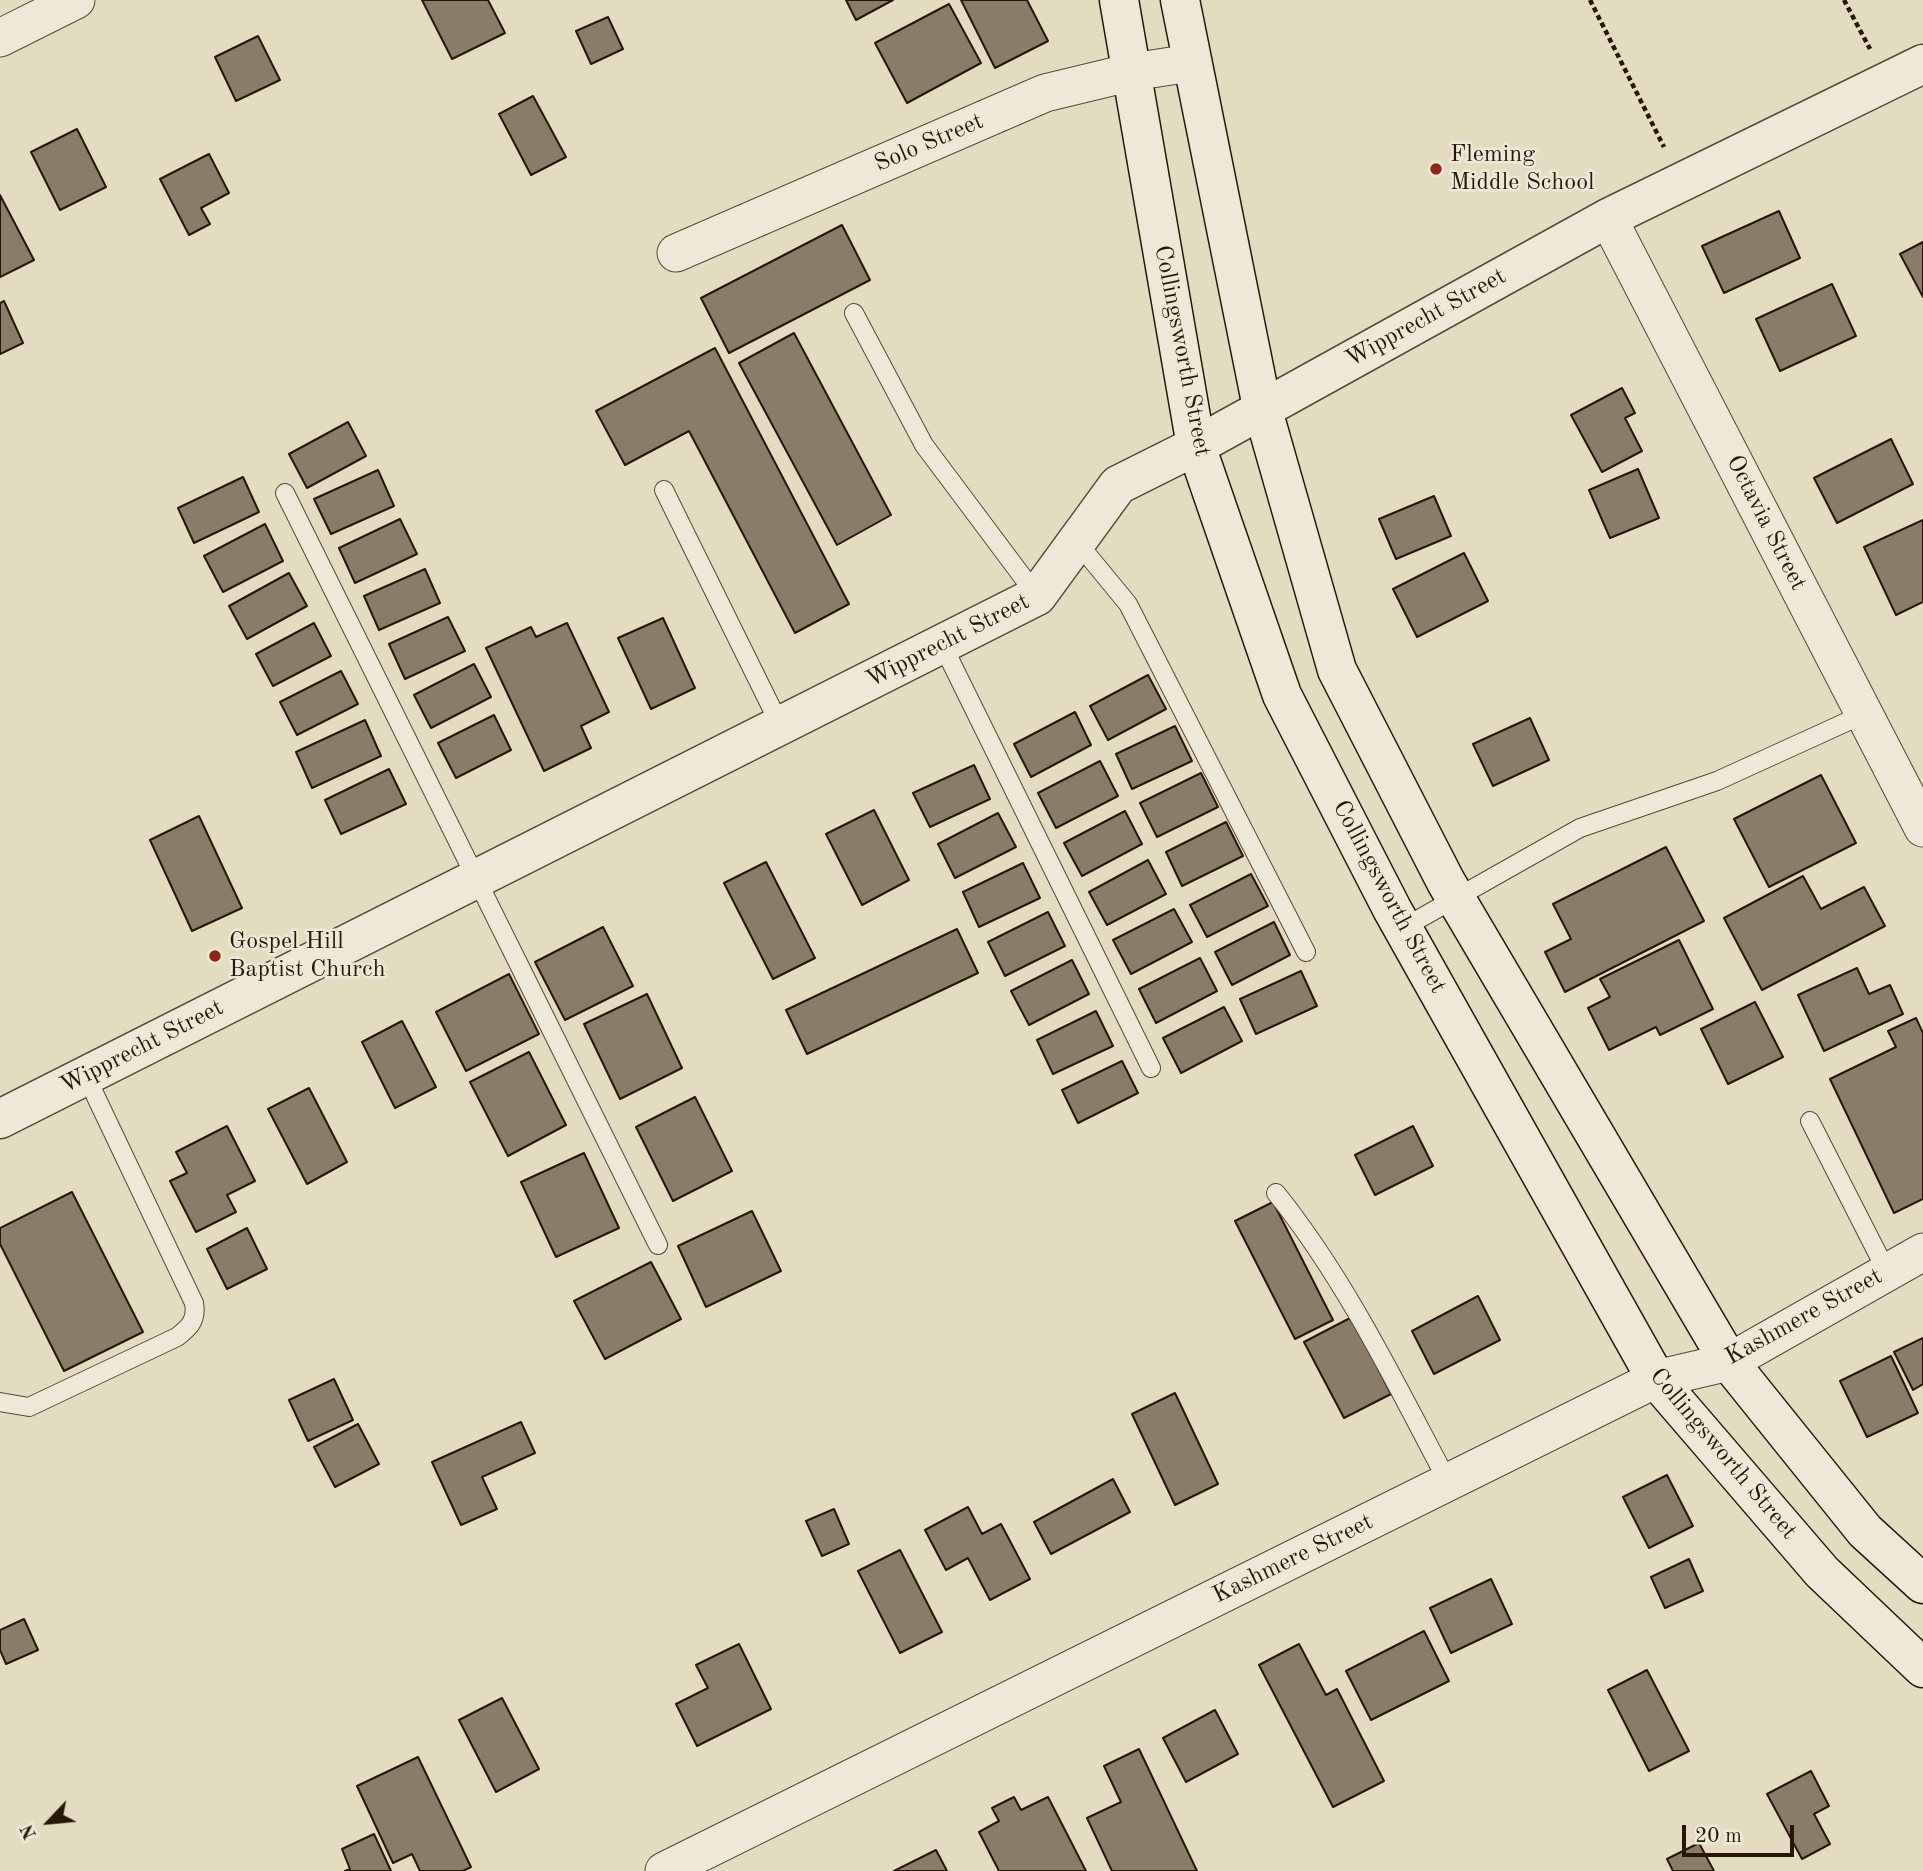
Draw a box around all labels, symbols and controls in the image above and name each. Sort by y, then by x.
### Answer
street label: Solo Street [870,107,988,179]
place label: Fleming Middle School [1450,141,1595,197]
marker: Fleming Middle School [1428,161,1444,177]
street label: Collingsworth Street [1147,243,1217,459]
street label: Wipprecht Street [1341,262,1511,374]
street label: Octavia Street [1720,450,1812,596]
street label: Wipprecht Street [862,588,1034,694]
street label: Collingsworth Street [1326,795,1452,999]
place label: Gospel Hill Baptist Church [229,928,386,984]
marker: Gospel Hill Baptist Church [207,948,223,964]
street label: Wipprecht Street [56,994,228,1100]
street label: Kashmere Street [1721,1262,1887,1372]
street label: Collingsworth Street [1643,1362,1803,1546]
street label: Kashmere Street [1208,1508,1378,1610]
north arrow [14,1787,84,1857]
scale bar [1685,1812,1797,1856]
text: N [18,1821,41,1842]
text: 20 m [1695,1826,1742,1847]

